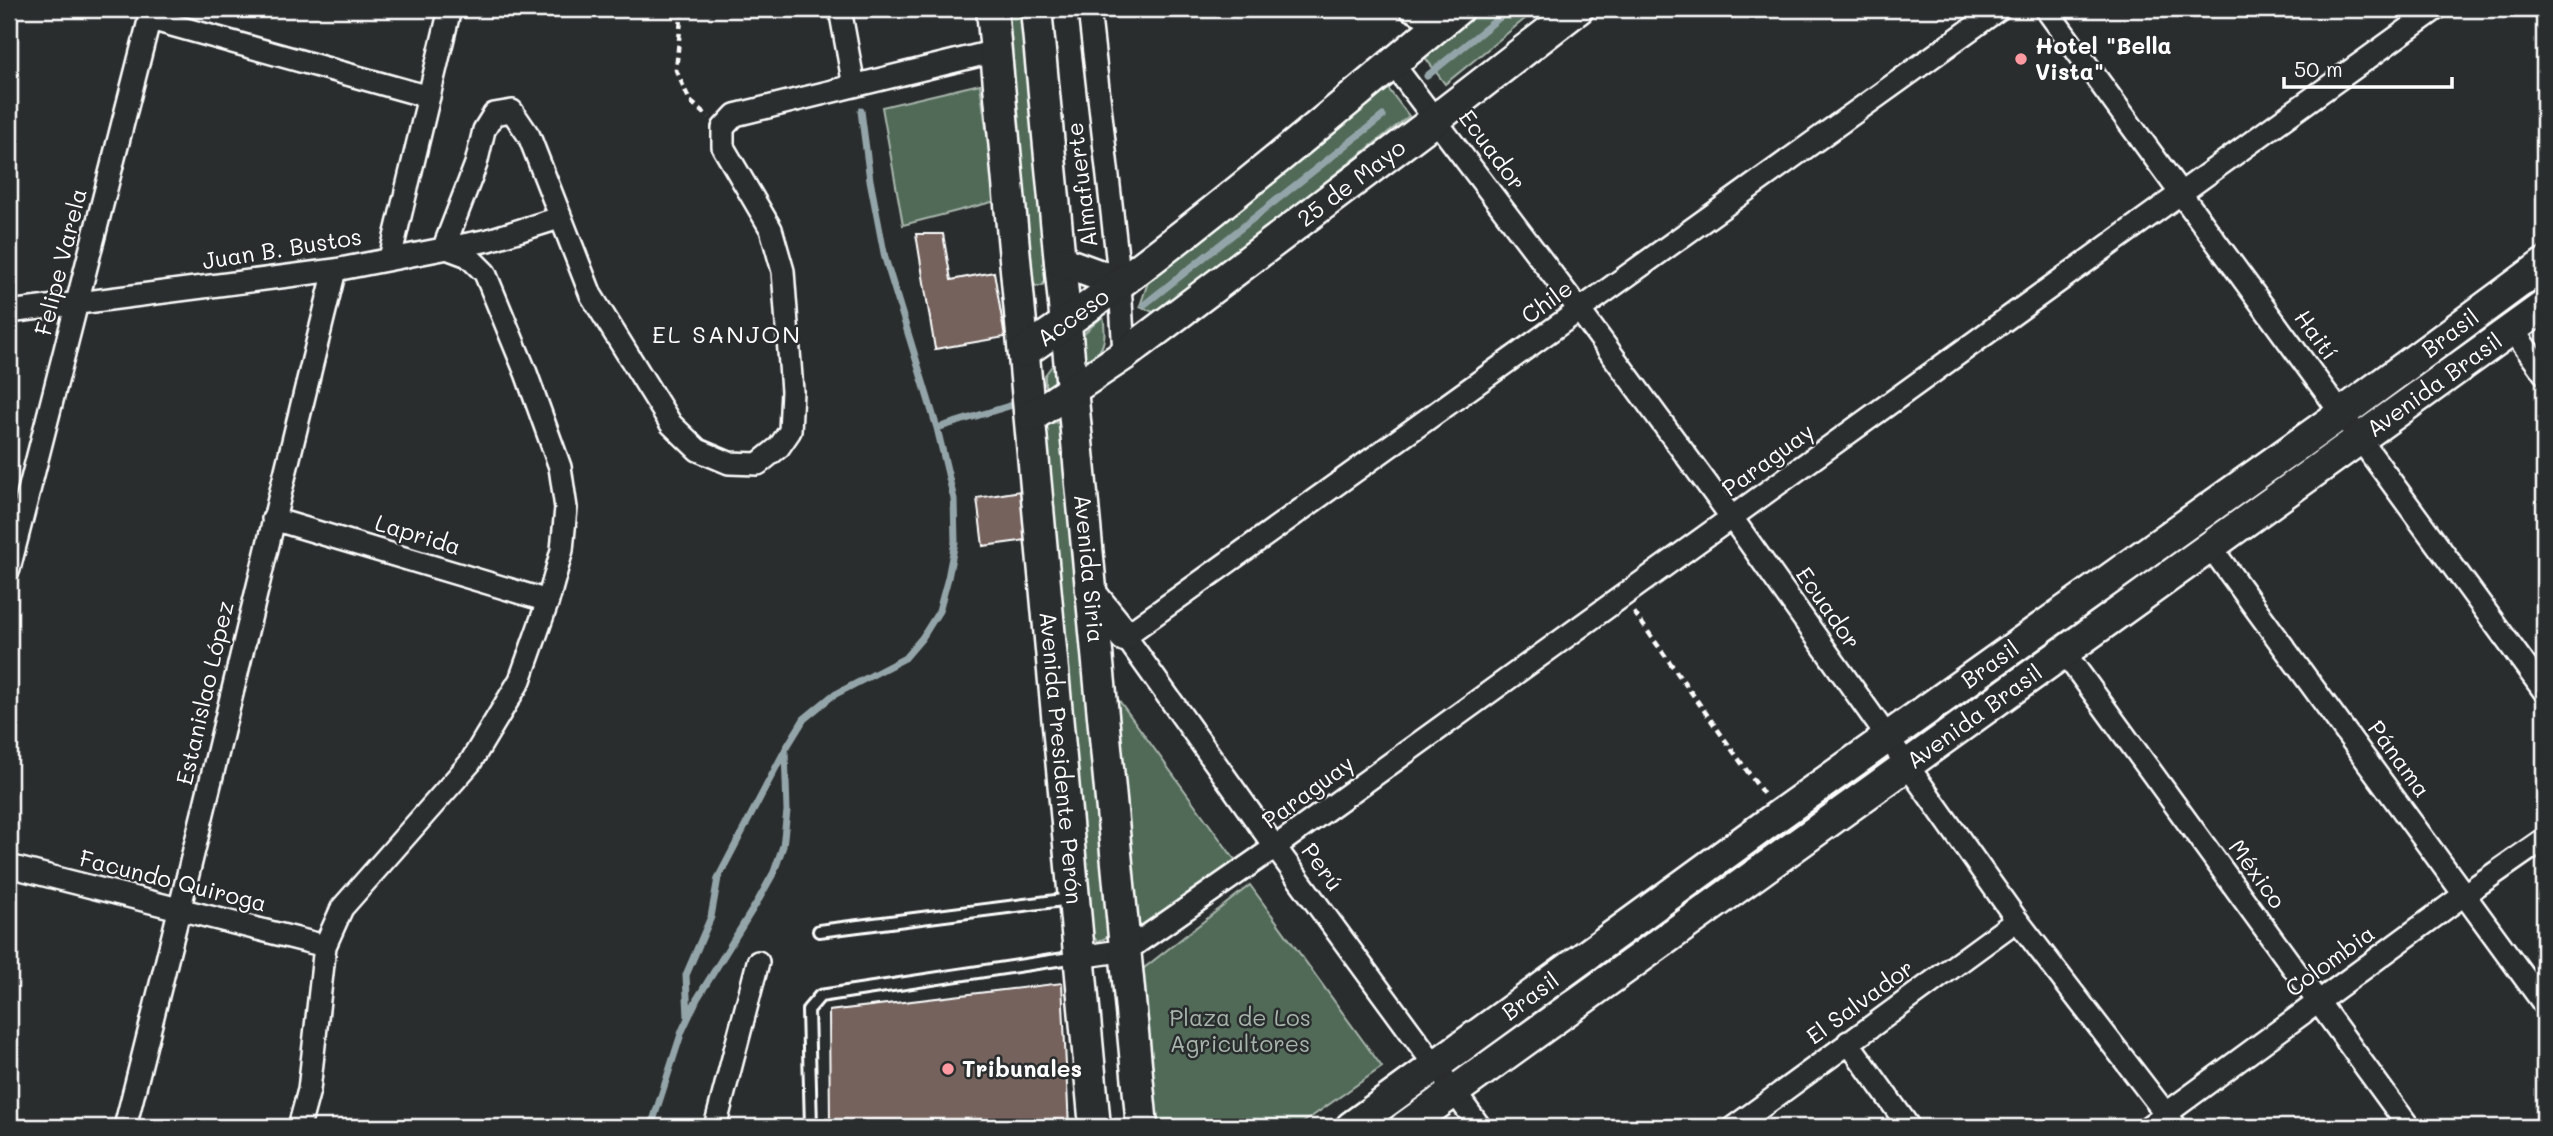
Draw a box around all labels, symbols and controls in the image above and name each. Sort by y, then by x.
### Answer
place label: Hotel "Bella Vista" [2035,30,2172,86]
scale bar [2284,46,2452,90]
marker: Hotel "Bella Vista" [2013,51,2029,67]
text: 50 m [2294,55,2343,82]
street label: Ecuador [1453,103,1533,196]
street label: Almafuerte [1058,121,1104,249]
street label: 25 de Mayo [1291,132,1411,233]
street label: Felipe Varela [27,185,93,339]
street label: Juan B. Bustos [200,221,364,275]
street label: Chile [1515,272,1578,330]
street label: Acceso [1030,280,1115,353]
street label: Brasil [2415,301,2484,364]
street label: Haití [2288,303,2345,366]
district label: EL SANJON [652,318,802,349]
street label: Avenida Brasil [2360,325,2508,443]
street label: Paraguay [1716,416,1819,503]
street label: Avenida Siria [1068,493,1112,644]
street label: Laprida [372,507,465,561]
street label: Ecuador [1790,561,1868,654]
street label: Estanislao López [168,598,240,788]
street label: Avenida Presidente Perón [1034,610,1090,905]
street label: Brasil [1955,633,2024,694]
street label: Avenida Brasil [1900,657,2048,775]
street label: Pánama [2362,714,2438,803]
street label: Paraguay [1256,748,1359,835]
street label: México [2223,833,2293,914]
street label: Perú [1295,836,1350,896]
street label: Facundo Quiroga [76,842,270,918]
street label: Colombia [2279,918,2380,1003]
street label: El Salvador [1800,952,1919,1050]
street label: Brasil [1495,964,1565,1026]
park label: Plaza de Los Agricultores [1169,1002,1311,1058]
place label: Tribunales [962,1053,1082,1083]
marker: Tribunales [940,1061,956,1077]

